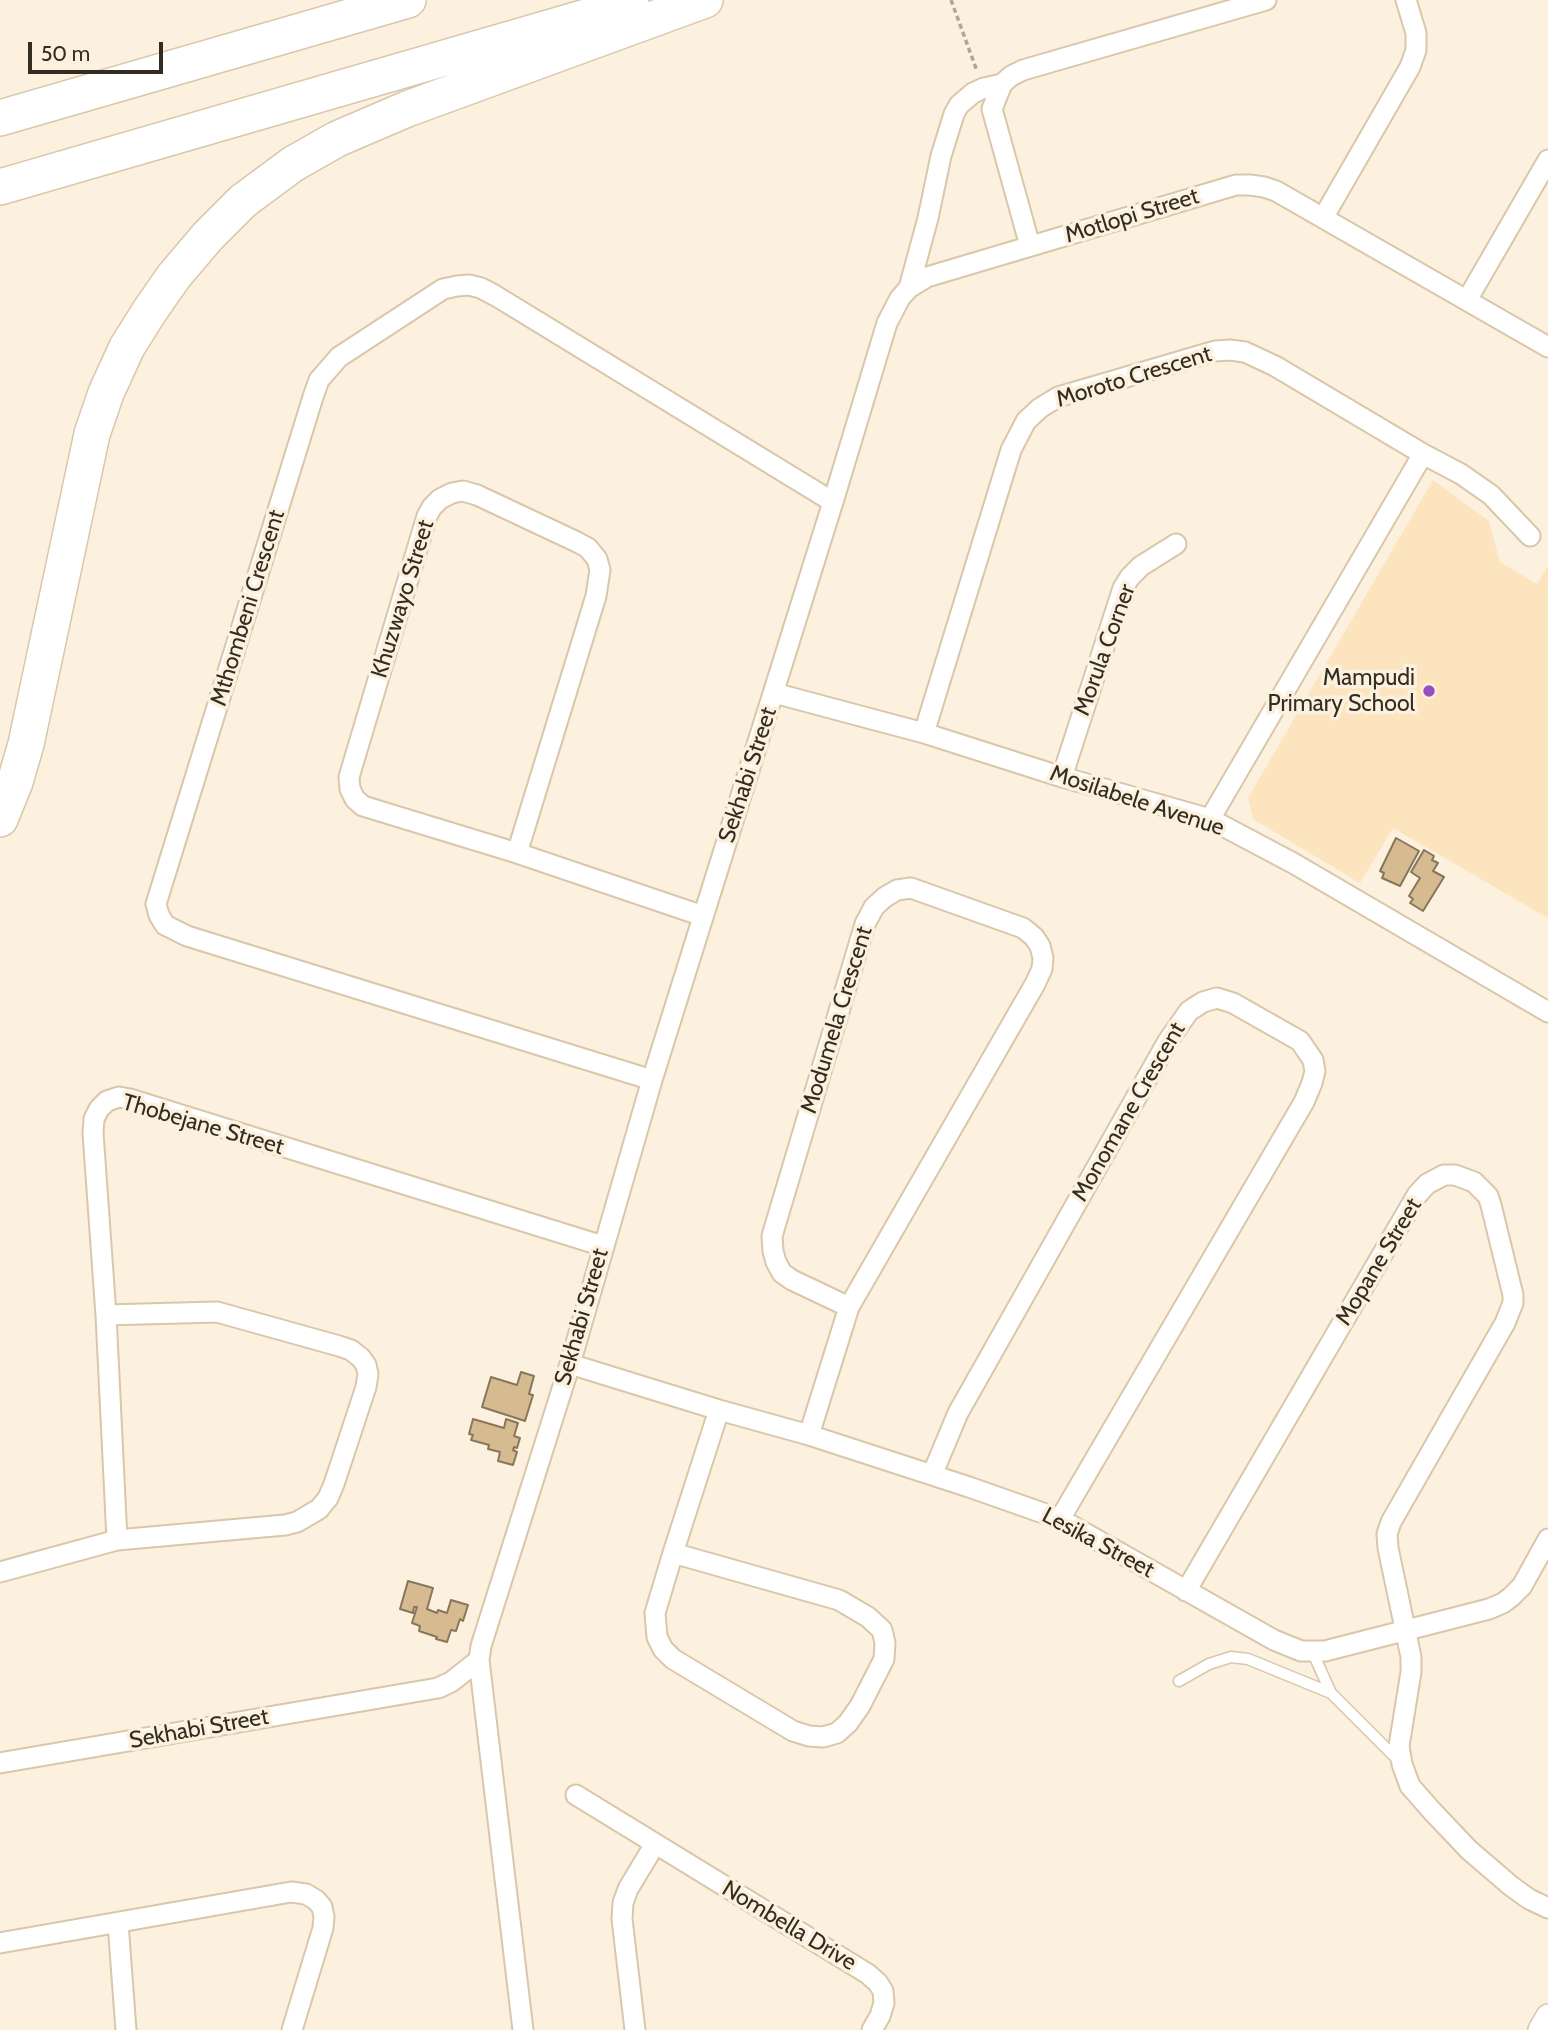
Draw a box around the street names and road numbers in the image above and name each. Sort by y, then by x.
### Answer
street label: Motlopi Street [1062,183,1202,249]
street label: Moroto Crescent [1053,340,1215,414]
street label: Mthombeni Crescent [205,507,291,709]
street label: Khuzwayo Street [366,517,440,681]
street label: Morula Corner [1068,581,1142,719]
street label: Sekhabi Street [713,704,783,846]
street label: Mosilabele Avenue [1046,760,1228,842]
street label: Modumela Crescent [795,923,879,1117]
street label: Monomane Crescent [1066,1017,1192,1207]
street label: Thobejane Street [119,1089,287,1161]
street label: Mopane Street [1330,1193,1428,1331]
street label: Sekhabi Street [549,1245,615,1389]
street label: Lesika Street [1037,1502,1159,1584]
street label: Sekhabi Street [127,1703,271,1755]
street label: Nombella Drive [717,1875,861,1977]

